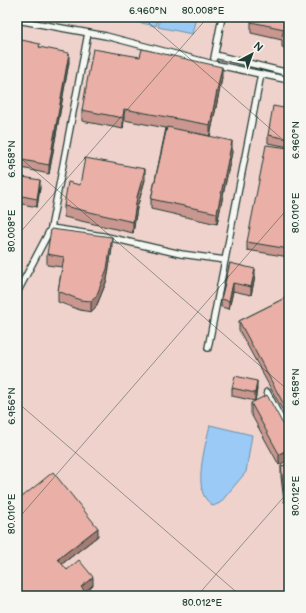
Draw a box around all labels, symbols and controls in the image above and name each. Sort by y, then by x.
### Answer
text: 6.960°N [129,5,167,17]
text: 80.008°E [182,5,225,17]
north arrow [232,34,272,74]
text: N [251,39,266,54]
text: 6.960°N [290,121,302,159]
text: 6.958°N [6,140,18,178]
text: 80.010°E [290,192,302,233]
text: 80.008°E [6,209,18,252]
text: 6.958°N [290,368,302,406]
text: 6.956°N [6,387,18,425]
text: 80.012°E [290,476,302,516]
text: 80.010°E [6,493,18,534]
text: 80.012°E [182,597,222,609]

